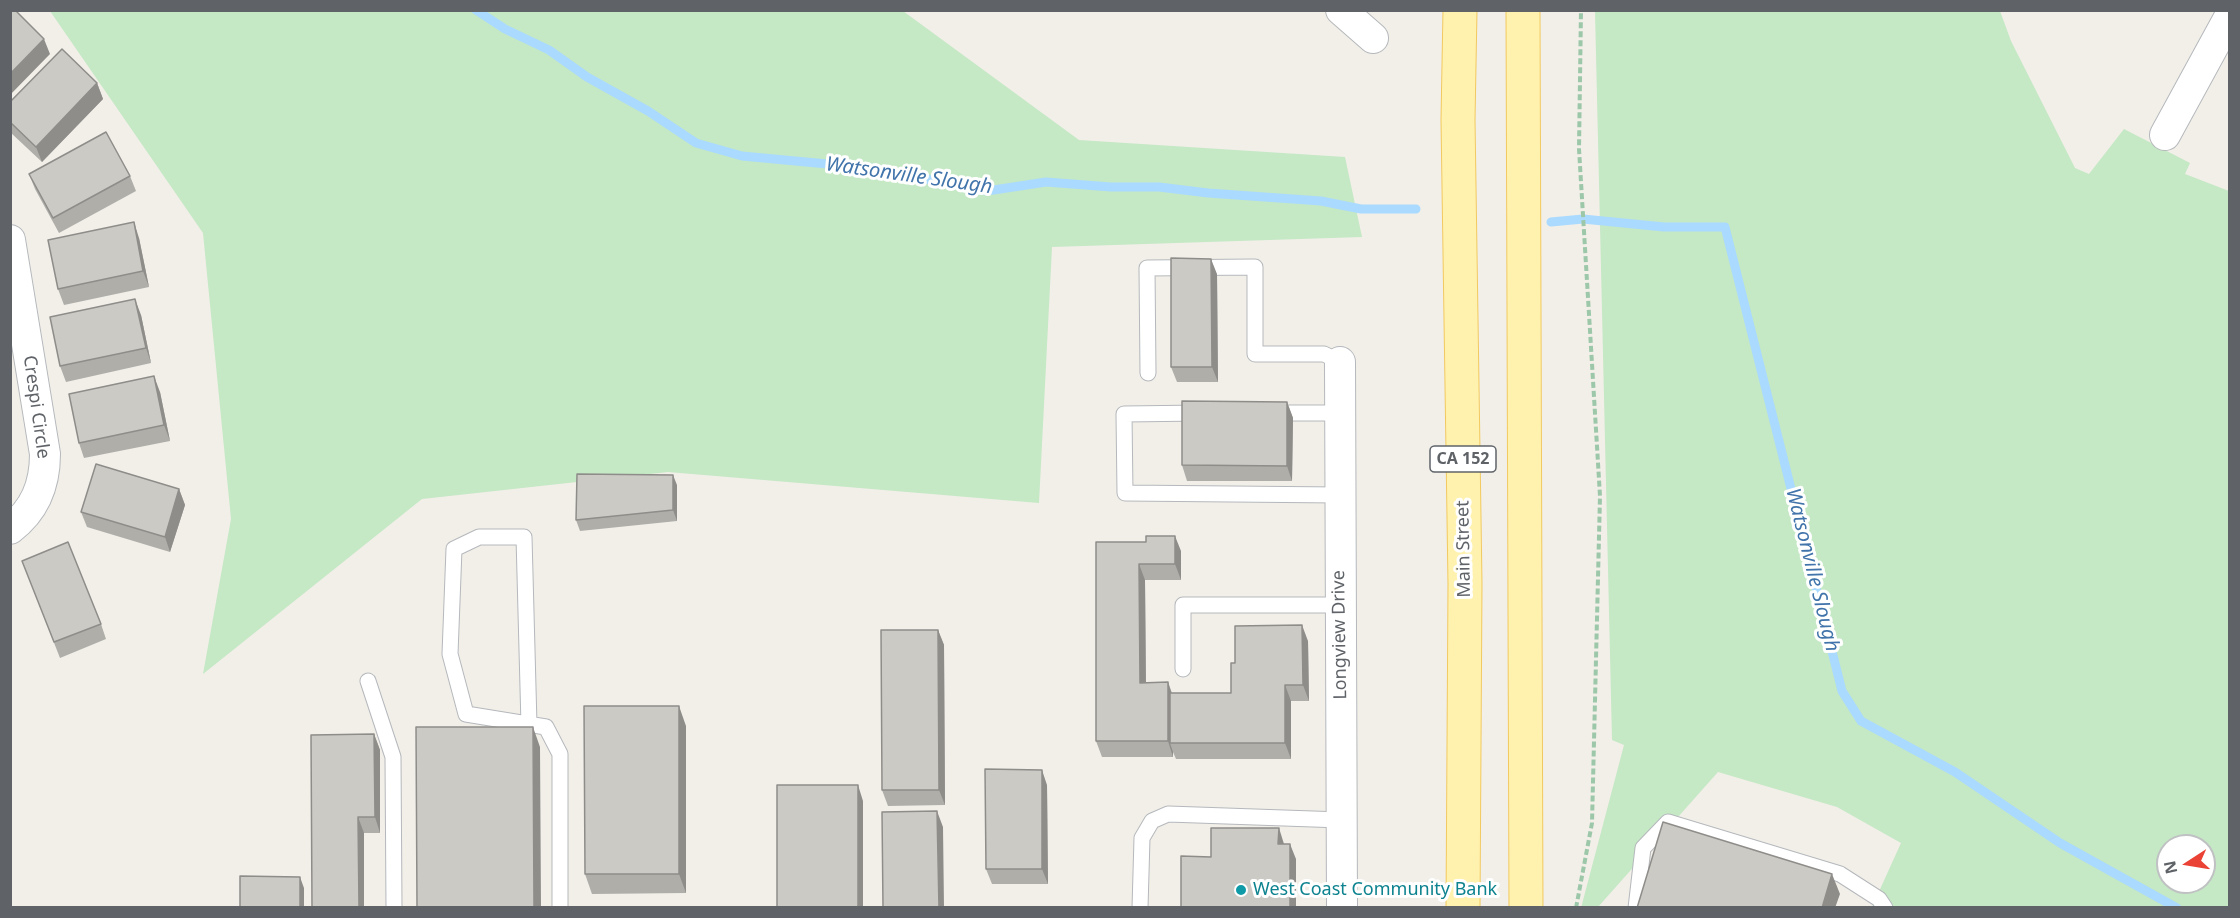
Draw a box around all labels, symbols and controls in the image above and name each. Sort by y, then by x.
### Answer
water label: Watsonville Slough [824,152,994,200]
street label: Crespi Circle [18,354,54,460]
road number: CA 152 [1430,446,1496,472]
water label: Watsonville Slough [1780,486,1844,654]
street label: Main Street [1452,500,1476,598]
street label: Longview Drive [1328,570,1352,700]
north arrow [2156,834,2216,894]
text: N [2158,859,2182,876]
place label: West Coast Community Bank [1253,879,1497,901]
marker: West Coast Community Bank [1234,883,1248,897]

